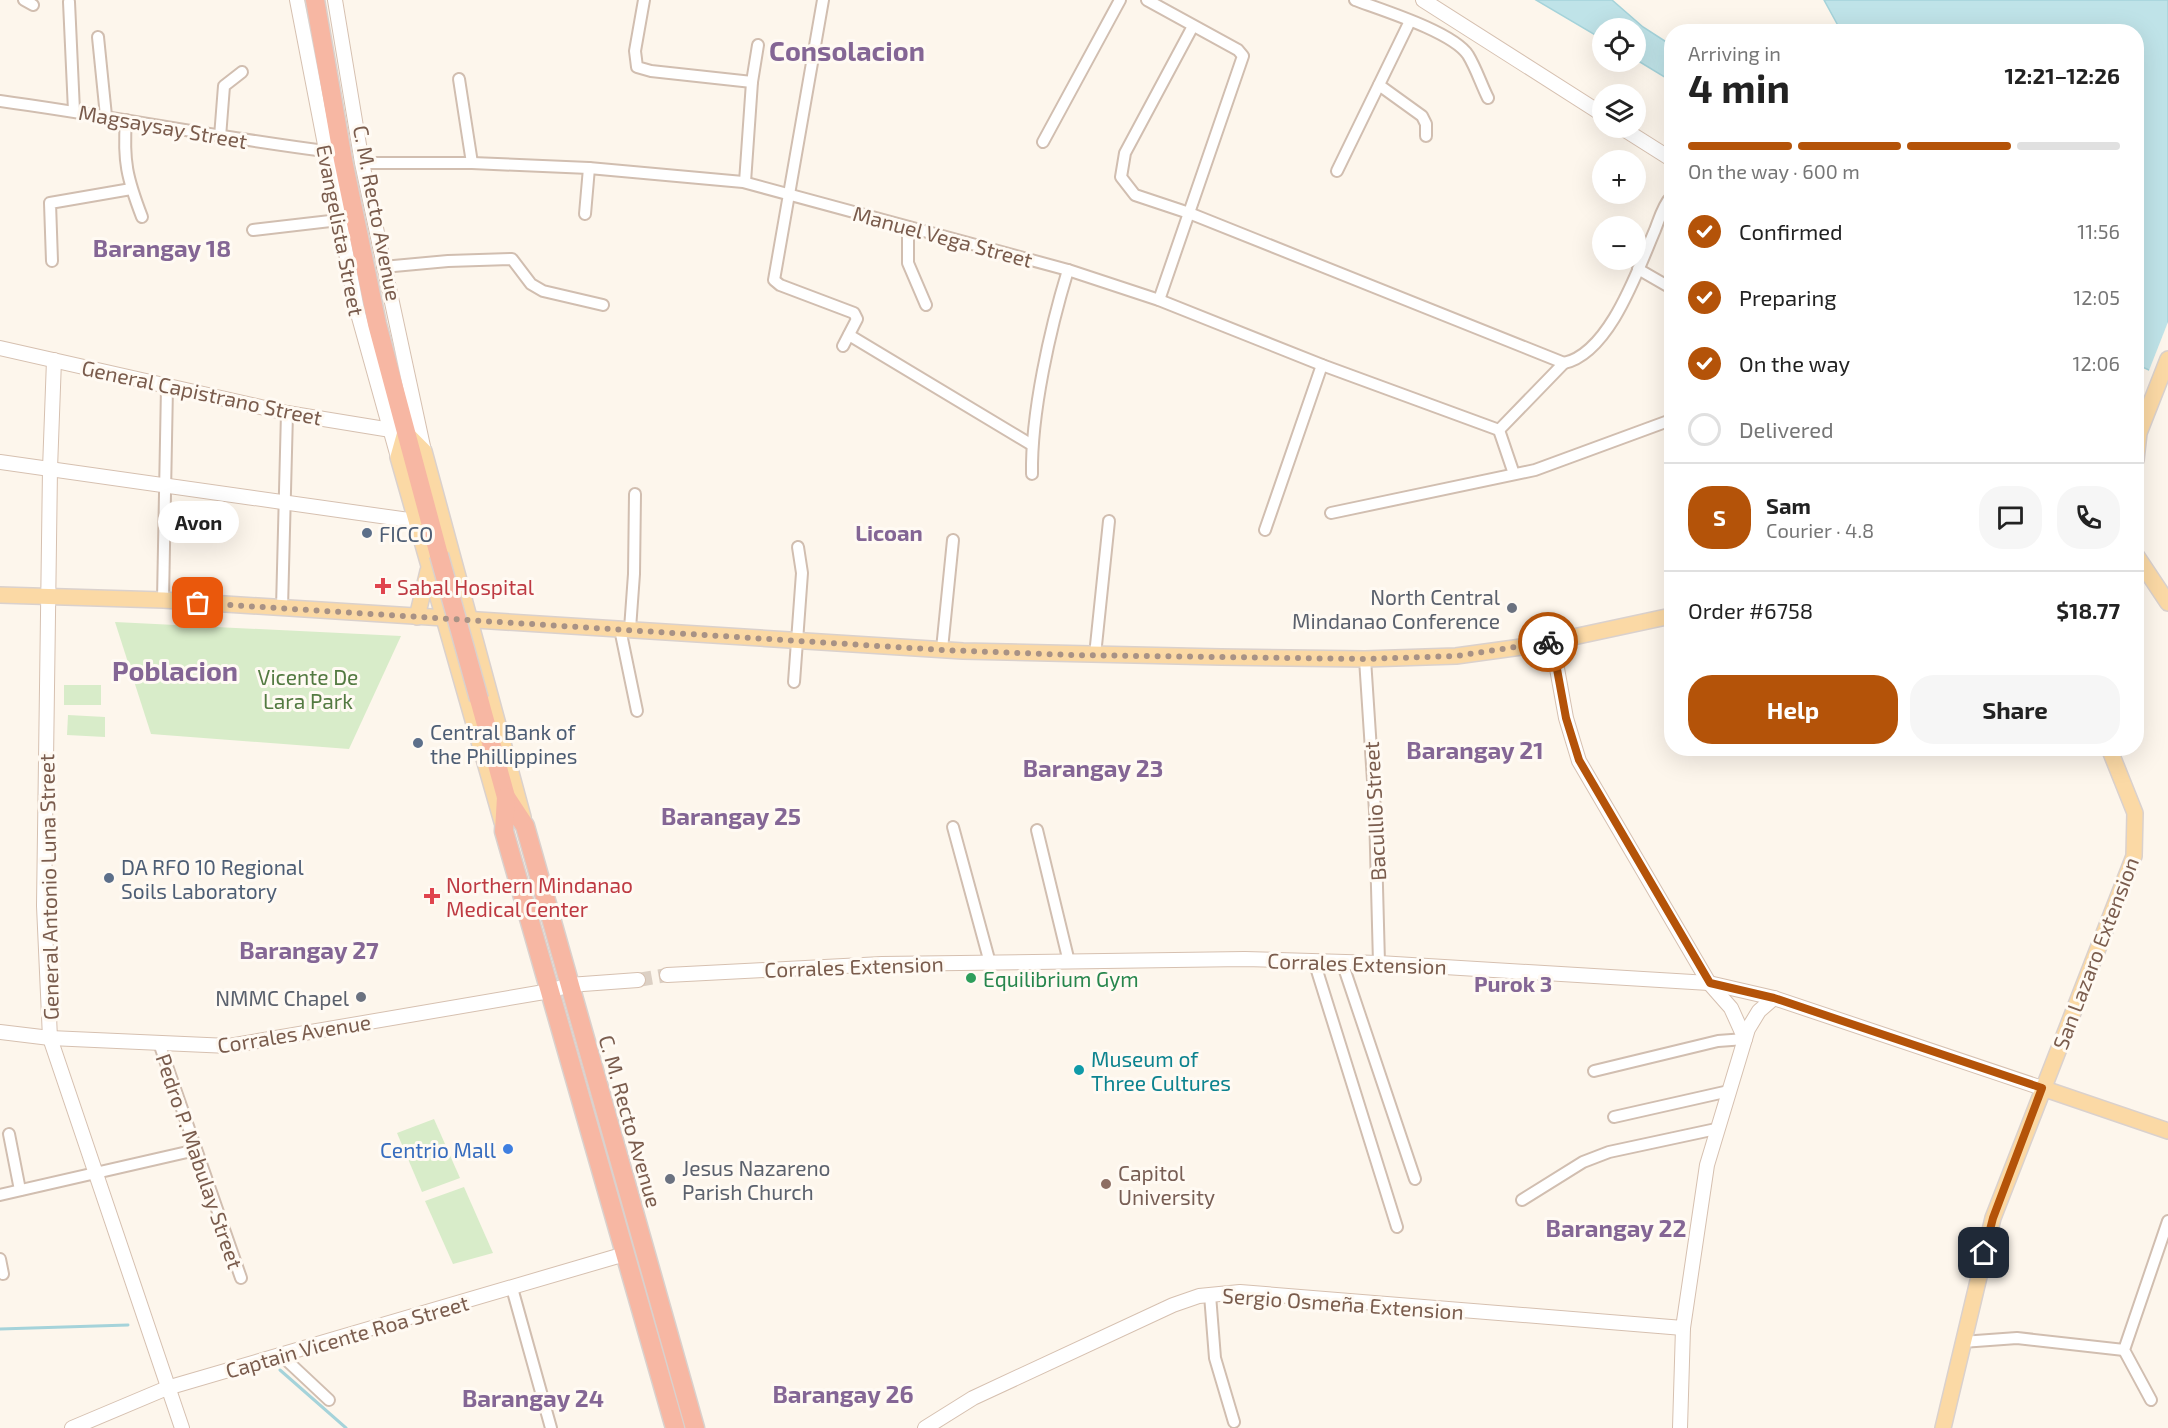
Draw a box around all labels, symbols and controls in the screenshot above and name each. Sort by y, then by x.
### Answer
map controls [1592,18,1646,270]
button: locate [1592,18,1646,72]
district label: Consolacion [769,34,925,66]
text: Arriving in [1688,41,1781,65]
text: 12:21–12:26 [2004,62,2120,88]
text: 4 min [1688,64,1790,111]
button: layers [1592,84,1646,138]
street label: Magsaysay Street [77,99,249,153]
street label: C. M. Recto Avenue [349,123,407,303]
street label: Evangelista Street [312,142,370,318]
button: + [1592,150,1646,204]
text: On the way · 600 m [1688,159,1860,183]
street label: Manuel Vega Street [851,200,1035,272]
icon: check [1688,215,1721,248]
button: − [1592,216,1646,270]
text: Confirmed [1739,218,1843,244]
text: 11:56 [2077,219,2120,243]
district label: Barangay 18 [93,233,231,262]
icon: check [1688,281,1721,314]
text: Preparing [1739,284,1837,310]
text: 12:05 [2073,285,2120,309]
icon: check [1688,347,1721,380]
text: On the way [1739,350,1850,376]
text: 12:06 [2073,351,2120,375]
street label: General Capistrano Street [80,354,324,430]
text: Delivered [1739,416,1834,442]
button: chat [1979,486,2042,549]
button: phone [2057,486,2120,549]
text: Sam [1766,492,1811,518]
callout: Avon [158,501,238,543]
text: S [1713,504,1726,530]
text: Avon [175,510,222,534]
text: Courier · 4.8 [1766,518,1874,542]
district label: Licoan [855,519,923,545]
place label: FICCO [379,521,433,546]
marker: FICCO [360,526,374,540]
place label: Sabal Hospital [397,574,535,599]
pin [172,577,223,628]
marker: Sabal Hospital [374,577,392,595]
place label: North Central Mindanao Conference [1292,584,1501,633]
icon: bag [181,586,214,619]
text: Order #6758 [1688,597,1813,623]
text: $18.77 [2056,597,2120,623]
marker: North Central Mindanao Conference [1505,601,1519,615]
courier [1518,612,1578,672]
icon: bike [1532,626,1565,659]
district label: Poblacion [112,654,238,686]
park label: Vicente De Lara Park [258,664,358,713]
button: Help [1688,675,1898,744]
button: Share [1910,675,2120,744]
place label: Central Bank of the Phillippines [430,719,577,768]
district label: Barangay 21 [1406,735,1544,764]
marker: Central Bank of the Phillippines [411,736,425,750]
street label: Bacullio Street [1358,741,1390,881]
district label: Barangay 23 [1023,753,1163,782]
street label: General Antonio Luna Street [33,754,63,1020]
district label: Barangay 25 [661,801,801,830]
street label: San Lazaro Extension [2047,853,2143,1053]
place label: DA RFO 10 Regional Soils Laboratory [121,854,304,903]
marker: DA RFO 10 Regional Soils Laboratory [102,871,116,885]
place label: Northern Mindanao Medical Center [446,872,633,921]
marker: Northern Mindanao Medical Center [423,887,441,905]
district label: Barangay 27 [239,935,379,964]
street label: Corrales Extension [1267,947,1447,979]
street label: Corrales Extension [764,950,944,982]
place label: Equilibrium Gym [983,966,1139,991]
district label: Purok 3 [1474,970,1552,996]
marker: Equilibrium Gym [964,971,978,985]
place label: NMMC Chapel [215,985,350,1010]
marker: NMMC Chapel [354,990,368,1004]
street label: Corrales Avenue [215,1009,373,1057]
street label: C. M. Recto Avenue [594,1032,668,1210]
place label: Museum of Three Cultures [1091,1046,1231,1095]
street label: Pedro P. Mabulay Street [151,1050,249,1272]
marker: Museum of Three Cultures [1072,1063,1086,1077]
place label: Centrio Mall [380,1137,497,1162]
marker: Centrio Mall [501,1142,515,1156]
place label: Jesus Nazareno Parish Church [682,1155,831,1204]
place label: Capitol University [1118,1160,1215,1209]
marker: Jesus Nazareno Parish Church [663,1172,677,1186]
marker: Capitol University [1099,1177,1113,1191]
district label: Barangay 22 [1546,1213,1686,1242]
pin [1958,1227,2009,1278]
icon: home [1967,1236,2000,1269]
street label: Sergio Osmeña Extension [1221,1282,1465,1324]
street label: Captain Vicente Roa Street [223,1289,471,1383]
district label: Barangay 26 [772,1379,914,1408]
district label: Barangay 24 [462,1383,604,1412]

